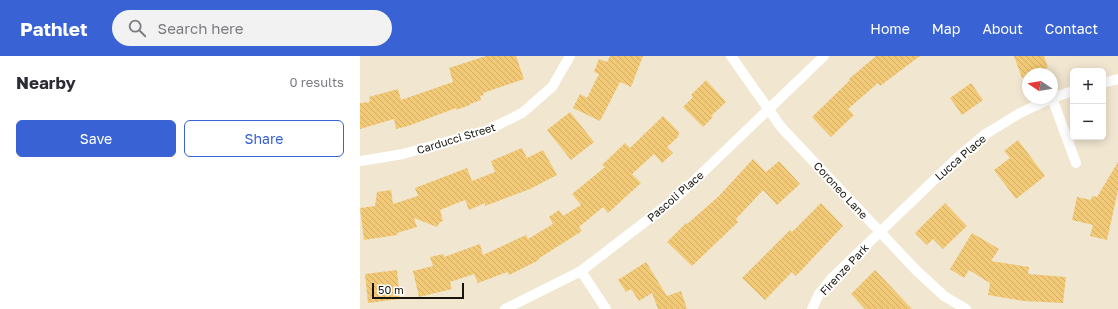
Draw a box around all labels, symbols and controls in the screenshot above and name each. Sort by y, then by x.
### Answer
search box [112,10,392,46]
text: Pathlet [20,17,88,40]
icon: search [126,17,148,39]
text: Search here [158,19,244,37]
text: Home [870,20,910,37]
text: Map [932,20,960,37]
text: About [982,20,1023,37]
text: Contact [1045,20,1098,37]
north arrow [1022,68,1058,104]
map controls [1070,68,1106,140]
button: + [1070,68,1106,104]
text: Nearby [16,72,76,93]
text: 0 results [289,74,344,90]
button: − [1070,104,1106,140]
button: Save [16,120,176,157]
button: Share [184,120,344,157]
street label: Carducci Street [415,120,497,156]
street label: Lucca Place [932,131,988,183]
street label: Coroneo Lane [811,159,871,221]
street label: Pascoli Place [644,168,706,224]
street label: Firenze Park [817,241,871,297]
scale bar [372,281,464,300]
text: 50 m [378,283,404,296]

